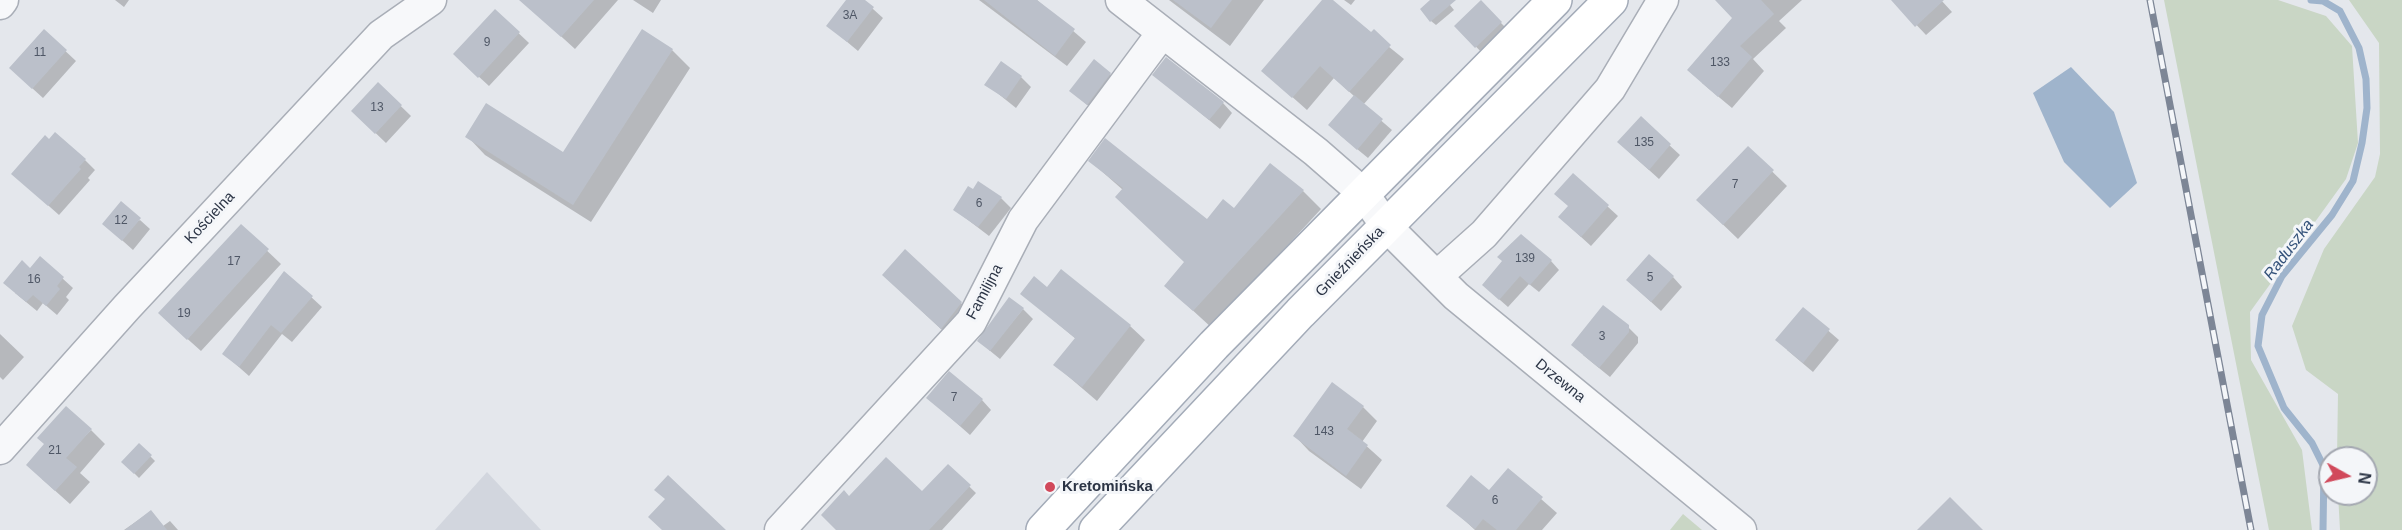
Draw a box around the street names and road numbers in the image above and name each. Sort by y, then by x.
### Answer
street label: Kościelna [181,188,239,248]
street label: Gnieźnieńska [1312,223,1388,301]
street label: Familijna [963,261,1007,323]
street label: Drzewna [1531,355,1589,407]

